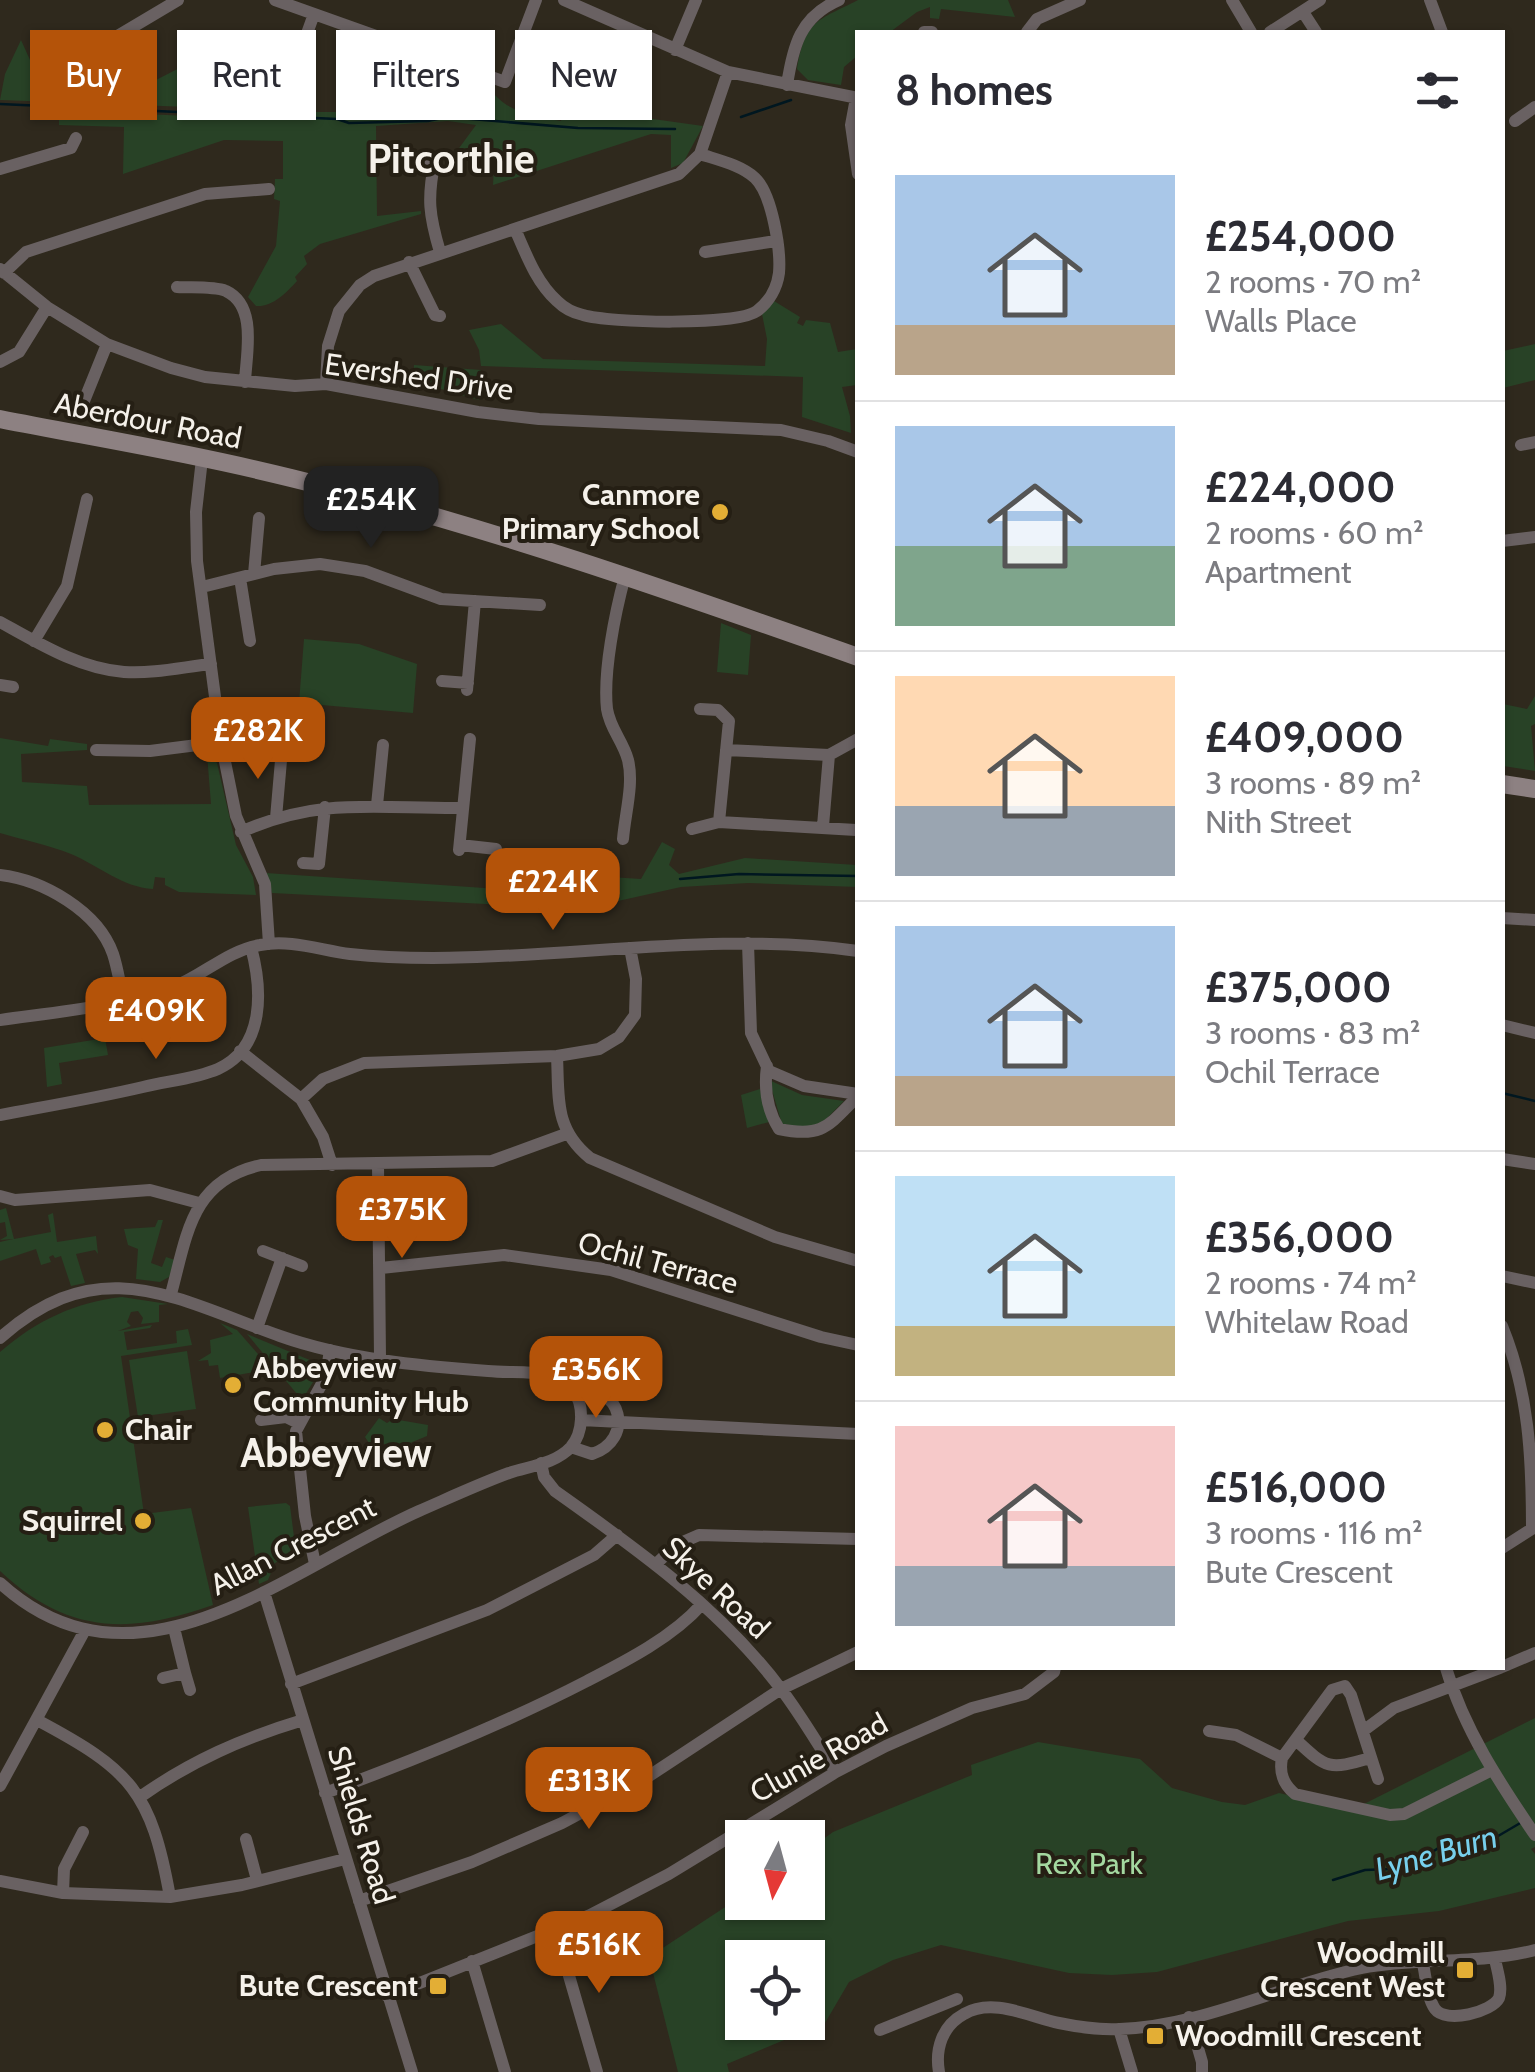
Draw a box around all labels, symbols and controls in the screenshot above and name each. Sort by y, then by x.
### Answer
chip: Buy [30,30,157,120]
chip: Rent [177,30,316,120]
chip: Filters [336,30,495,120]
chip: New [515,30,652,120]
icon: filters [1410,63,1465,118]
text: 8 homes [895,64,1053,116]
district label: Pitcorthie [368,134,535,183]
text: £254,000 [1205,210,1396,262]
icon: home [975,215,1095,335]
text: 2 rooms · 70 m² [1205,262,1421,301]
text: Walls Place [1205,301,1357,340]
street label: Evershed Drive [322,345,516,408]
street label: Aberdour Road [51,384,245,457]
text: £224,000 [1205,461,1396,513]
pin: £254K [301,466,441,551]
icon: home [975,466,1095,586]
place label: Canmore Primary School [502,476,700,547]
text: £254K [326,479,416,518]
marker: Canmore Primary School [709,501,731,523]
text: 2 rooms · 60 m² [1205,513,1424,552]
text: Apartment [1205,552,1352,591]
pin: £282K [188,697,328,782]
text: £282K [213,710,303,749]
text: £409,000 [1205,711,1404,763]
icon: home [975,716,1095,836]
text: 3 rooms · 89 m² [1205,763,1421,802]
text: Nith Street [1205,802,1352,841]
pin: £224K [483,848,623,933]
text: £224K [508,861,598,900]
text: £375,000 [1205,961,1392,1013]
icon: home [975,966,1095,1086]
pin: £409K [86,977,226,1062]
text: £409K [107,990,205,1029]
text: 3 rooms · 83 m² [1205,1013,1420,1052]
text: Ochil Terrace [1205,1052,1380,1091]
pin: £375K [332,1176,472,1261]
text: £375K [358,1189,446,1228]
text: £356,000 [1205,1211,1394,1263]
icon: home [975,1216,1095,1336]
street label: Ochil Terrace [574,1223,742,1302]
text: 2 rooms · 74 m² [1205,1263,1417,1302]
text: Whitelaw Road [1205,1302,1409,1341]
pin: £356K [526,1336,666,1421]
place label: Abbeyview Community Hub [253,1349,469,1420]
text: £356K [551,1349,641,1388]
marker: Abbeyview Community Hub [222,1374,244,1396]
place label: Chair [125,1411,192,1448]
marker: Chair [94,1419,116,1441]
district label: Abbeyview [240,1428,432,1477]
text: £516,000 [1205,1461,1387,1513]
icon: home [975,1466,1095,1586]
street label: Allan Crescent [204,1488,382,1603]
place label: Squirrel [22,1502,123,1539]
marker: Squirrel [132,1510,154,1532]
text: 3 rooms · 116 m² [1205,1513,1423,1552]
street label: Skye Road [655,1529,778,1646]
text: Bute Crescent [1205,1552,1393,1591]
street label: Clunie Road [743,1705,894,1810]
street label: Shields Road [320,1741,403,1908]
pin: £313K [519,1747,659,1832]
text: £313K [547,1760,631,1799]
water label: Lyne Burn [1370,1816,1502,1889]
north arrow [725,1820,825,1920]
map controls [725,1820,825,2040]
park label: Rex Park [1035,1845,1143,1882]
pin: £516K [529,1911,669,1996]
text: £516K [557,1924,641,1963]
place label: Woodmill Crescent West [1260,1934,1445,2005]
button: locate [725,1940,825,2040]
marker: Woodmill Crescent West [1454,1959,1476,1981]
place label: Bute Crescent [239,1967,418,2004]
marker: Bute Crescent [427,1975,449,1997]
place label: Woodmill Crescent [1175,2017,1422,2054]
marker: Woodmill Crescent [1144,2025,1166,2047]

